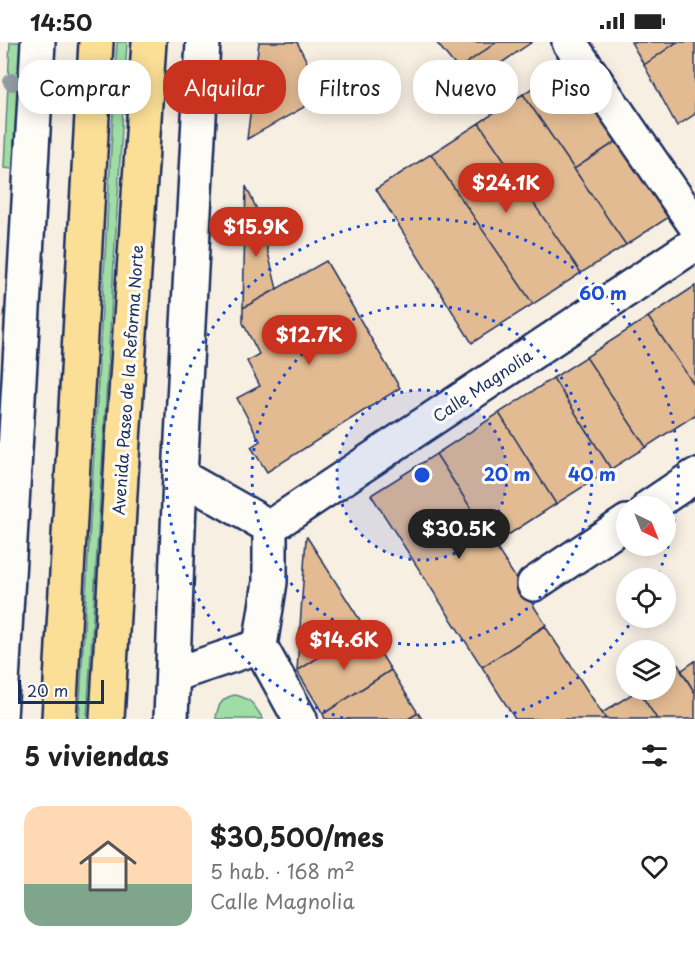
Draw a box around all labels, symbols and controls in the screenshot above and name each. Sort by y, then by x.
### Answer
text: 14:50 [30,5,92,38]
chip: Comprar [18,60,151,114]
chip: Alquilar [163,60,286,114]
chip: Filtros [298,60,401,114]
chip: Nuevo [413,60,518,114]
chip: Piso [530,60,612,114]
pin: $24.1K [457,163,555,214]
text: $24.1K [472,167,540,197]
pin: $15.9K [207,207,305,258]
text: $15.9K [223,211,289,241]
street label: Avenida Paseo de la Reforma Norte [106,244,148,516]
text: 60 m [579,279,627,306]
pin: $12.7K [260,315,358,366]
text: $12.7K [276,319,342,349]
street label: Calle Magnolia [427,343,537,427]
text: 20 m [484,460,530,487]
text: 40 m [568,460,616,487]
centre of rings [412,465,432,485]
north arrow [616,496,676,556]
map controls [616,496,676,700]
pin: $30.5K [410,509,508,560]
text: $30.5K [422,513,496,543]
button: locate [616,568,676,628]
pin: $14.6K [295,620,393,671]
text: $14.6K [309,624,379,654]
button: layers [616,640,676,700]
scale bar [18,677,104,704]
text: 20 m [27,678,68,702]
text: 5 viviendas [24,736,169,775]
icon: filters [638,739,671,772]
text: $30,500/mes [210,817,384,856]
icon: home [72,830,144,902]
icon: heart [638,850,671,883]
text: 5 hab. · 168 m² [210,856,355,886]
text: Calle Magnolia [210,886,355,916]

